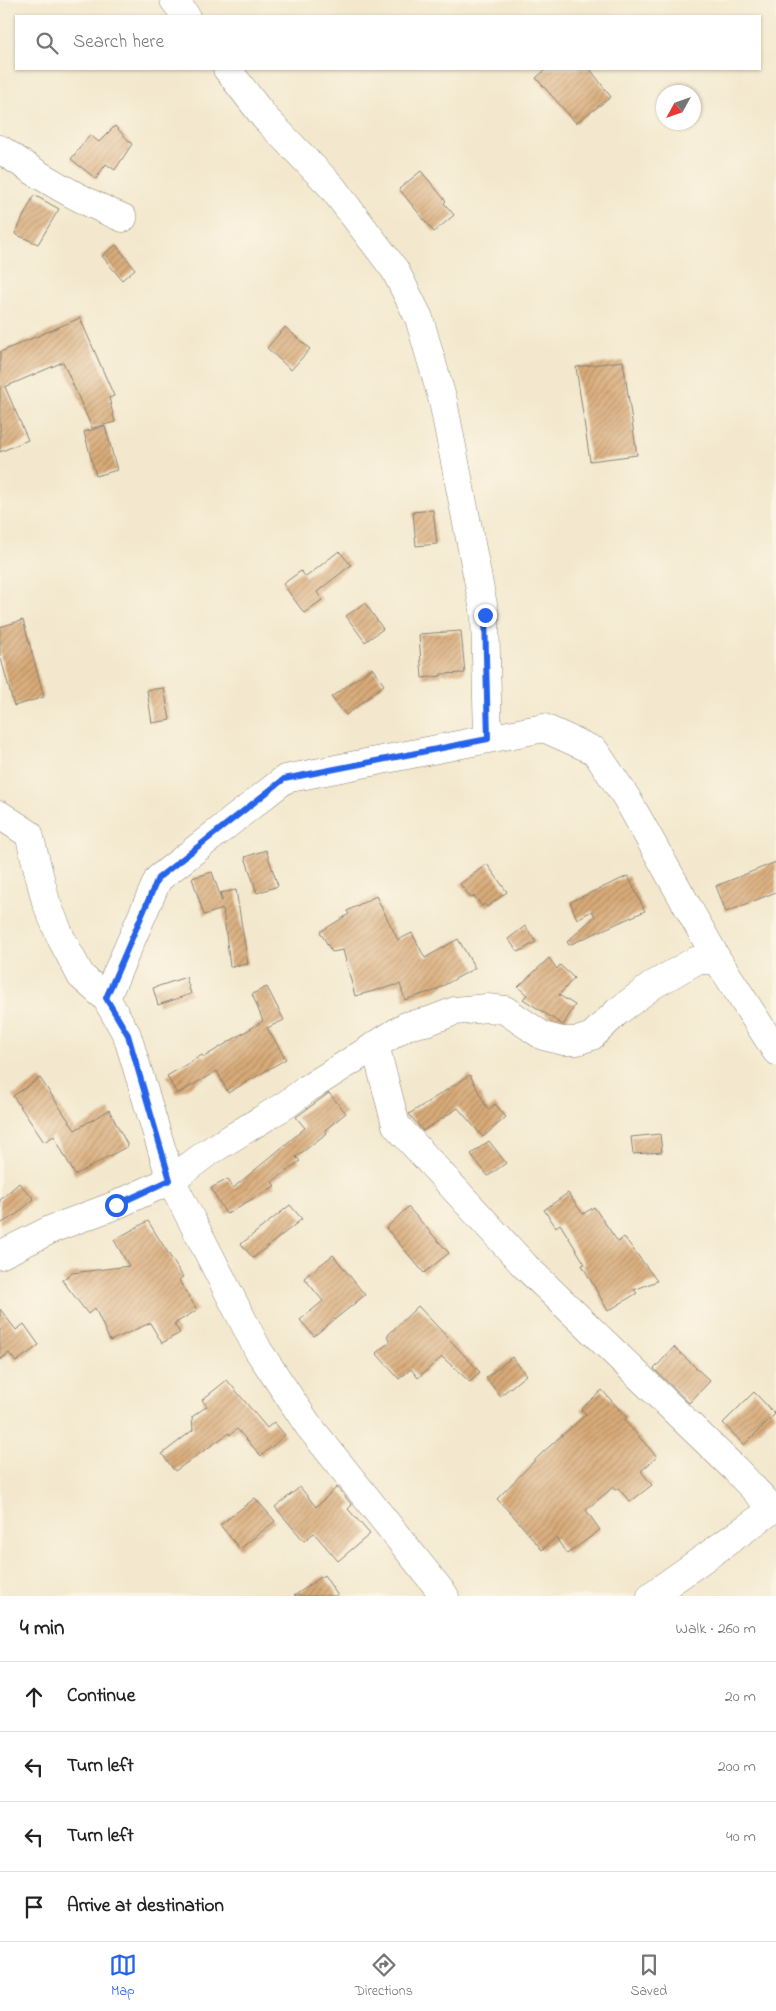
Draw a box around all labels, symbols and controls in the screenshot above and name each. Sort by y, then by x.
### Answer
search box [15,15,761,70]
icon: search [33,29,61,57]
text: Search here [73,29,164,56]
north arrow [656,85,701,130]
route end [474,604,497,627]
route start [105,1194,128,1217]
text: 4 min [20,1614,64,1644]
text: Walk · 260 m [676,1617,756,1641]
icon: ahead [20,1683,48,1711]
text: Continue [67,1683,135,1710]
text: 20 m [725,1685,756,1709]
icon: left [20,1753,48,1781]
text: Turn left [67,1753,134,1780]
text: 200 m [718,1755,756,1779]
icon: left [20,1823,48,1851]
text: Turn left [67,1823,134,1850]
text: 40 m [726,1825,756,1849]
icon: arrive [20,1893,48,1921]
text: Arrive at destination [67,1893,224,1920]
tab: Map [109,1951,137,2002]
tab: Directions [355,1951,413,2002]
tab: Saved [631,1951,667,2002]

